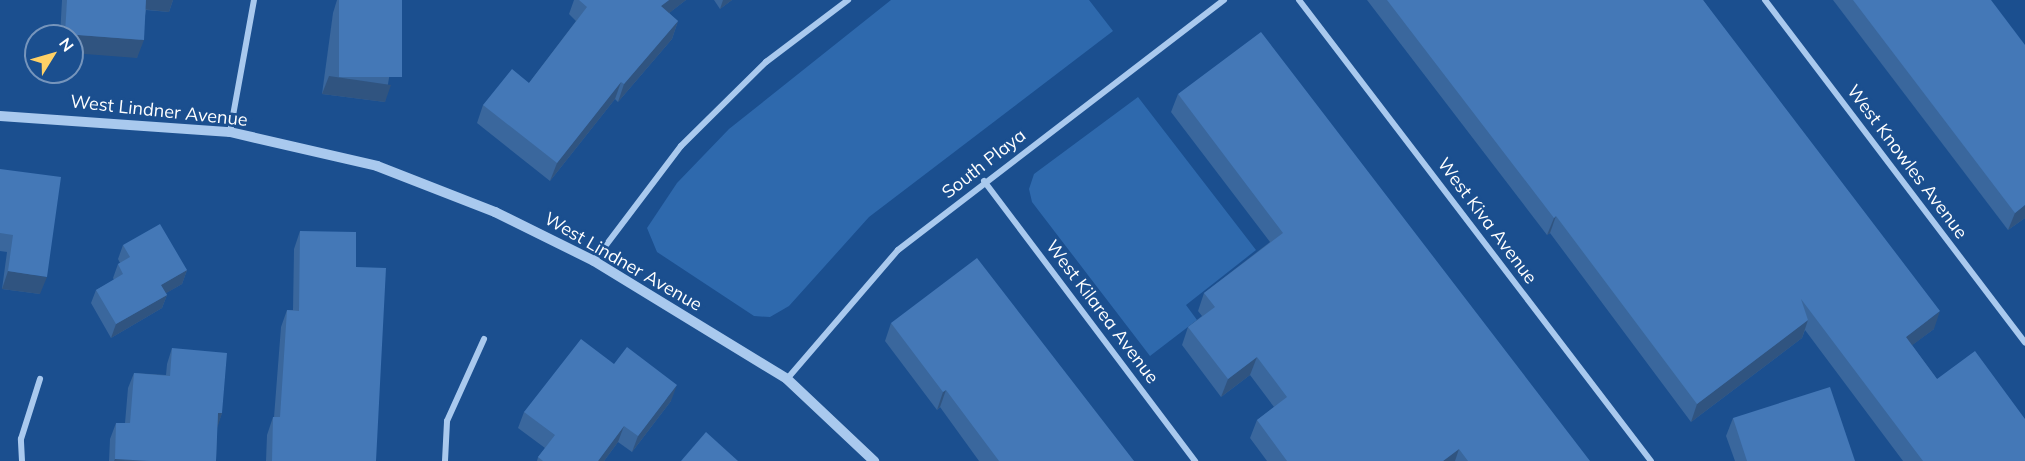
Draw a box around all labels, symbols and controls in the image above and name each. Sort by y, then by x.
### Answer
north arrow [24,24,84,84]
text: N [55,34,78,55]
street label: West Knowles Avenue [1842,81,1972,243]
street label: West Lindner Avenue [69,91,249,131]
street label: South Playa [938,125,1030,203]
street label: West Kiva Avenue [1433,154,1541,288]
street label: West Lindner Avenue [540,208,706,316]
street label: West Kilarea Avenue [1041,236,1163,388]

